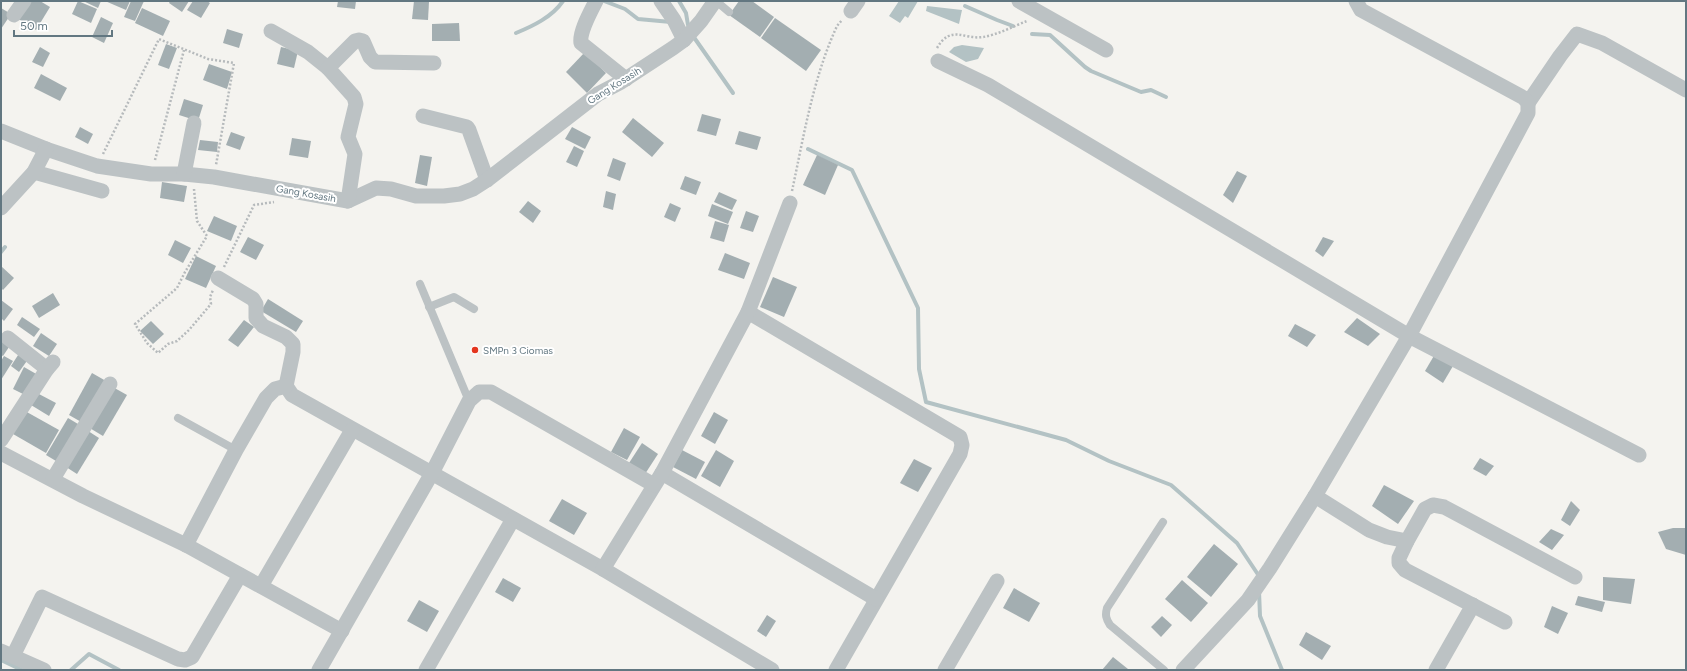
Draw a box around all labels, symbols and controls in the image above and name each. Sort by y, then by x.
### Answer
scale bar [14,12,112,38]
text: 50 m [20,19,48,33]
street label: Gang Kosasih [585,64,644,107]
street label: Gang Kosasih [275,182,337,205]
place label: SMPn 3 Ciomas [483,344,553,357]
marker: SMPn 3 Ciomas [470,345,480,355]

